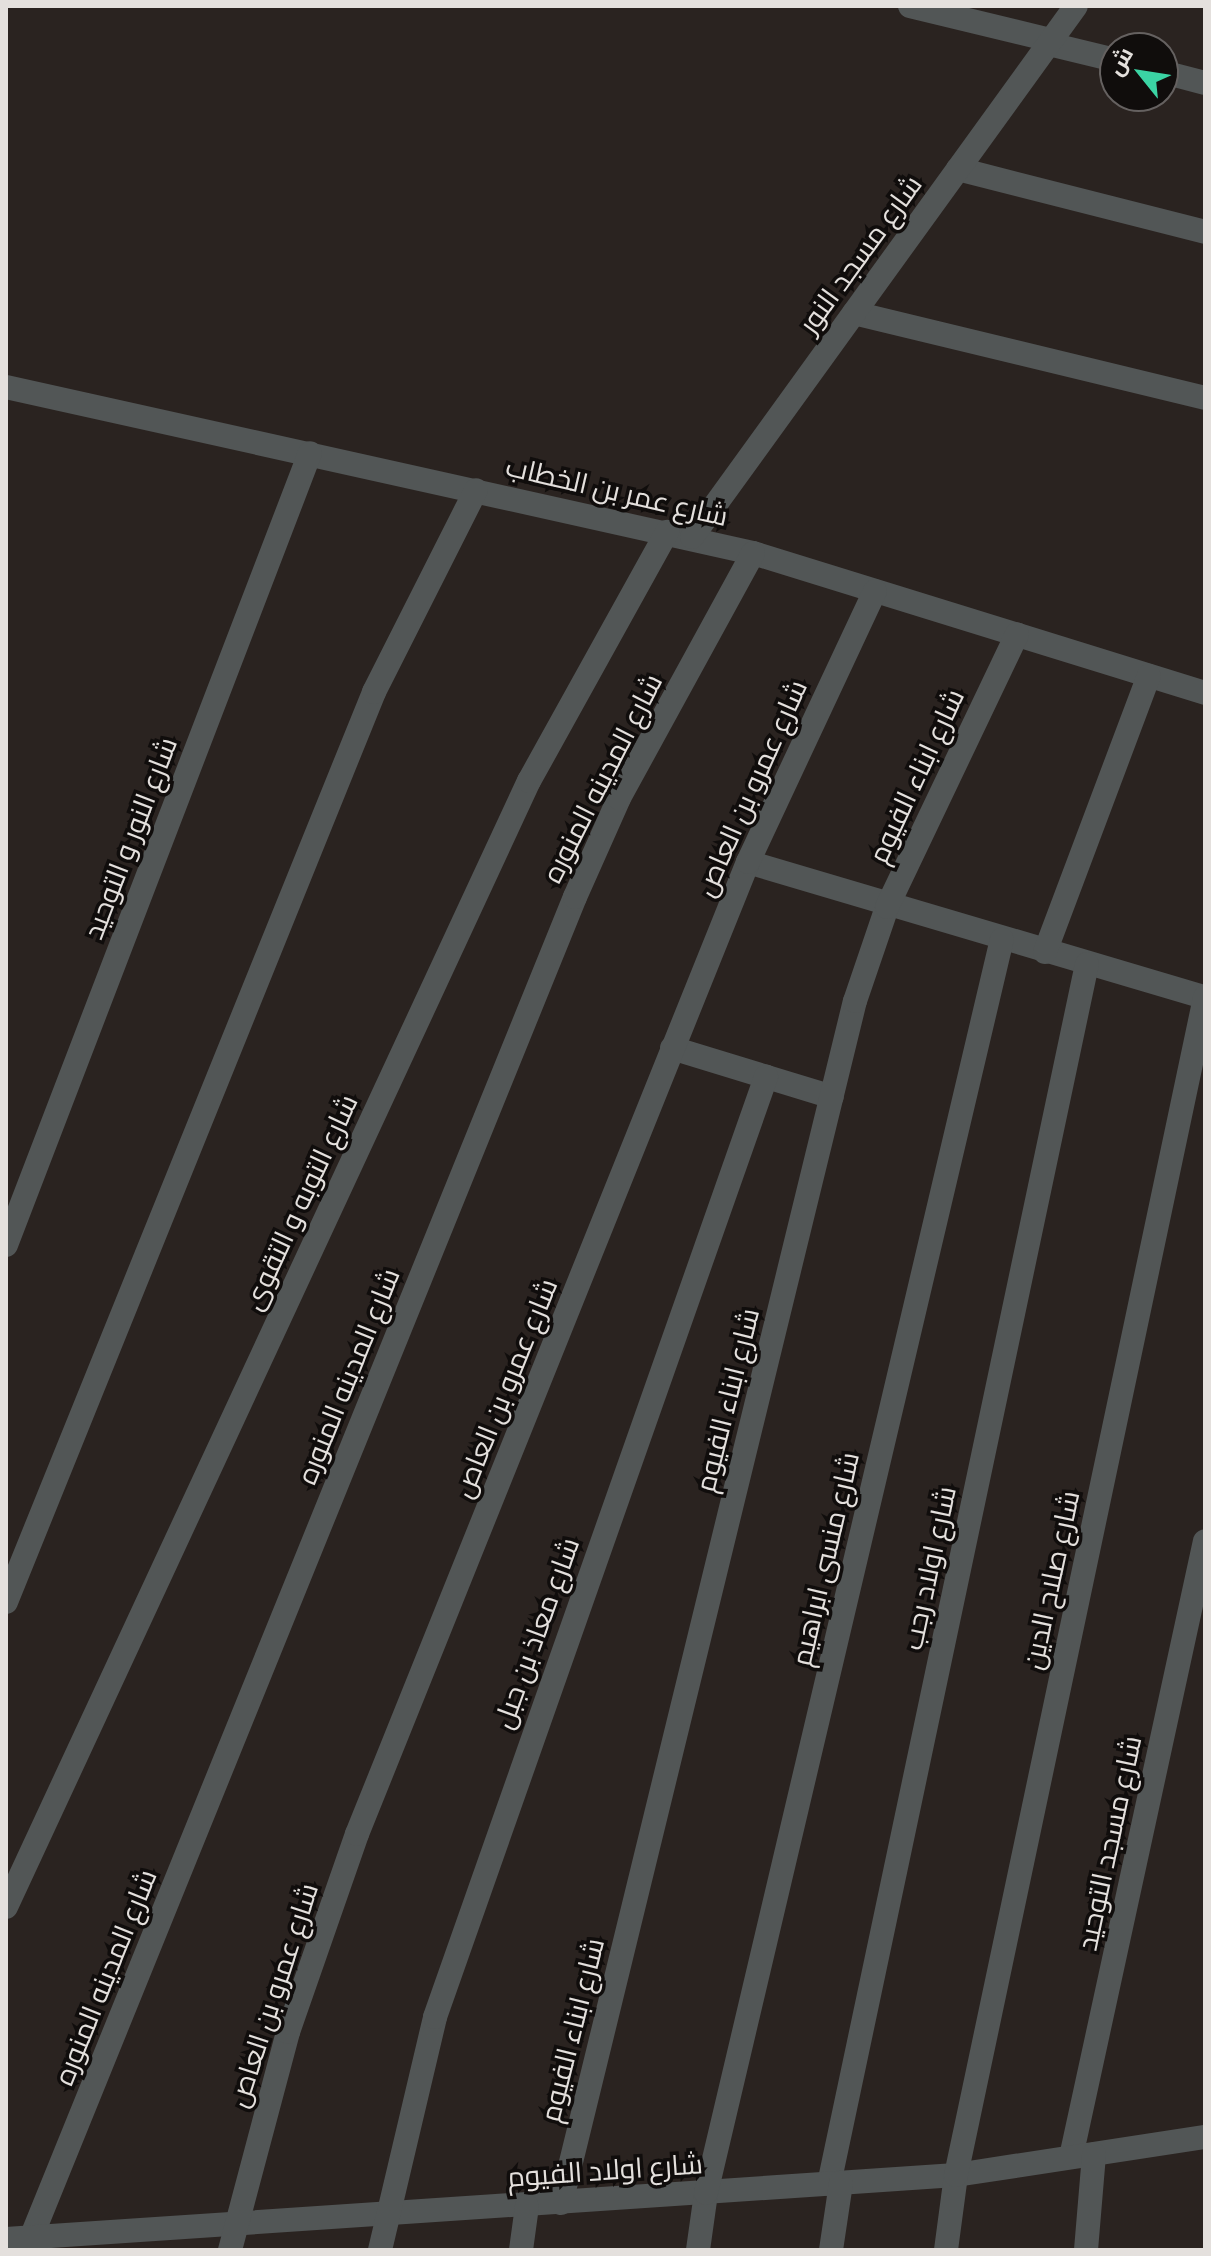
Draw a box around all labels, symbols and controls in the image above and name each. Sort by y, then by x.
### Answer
north arrow [1099,32,1179,112]
text: ش [1098,40,1142,82]
street label: شارع مسجد النور [791,168,929,340]
street label: شارع عمر بن الخطاب [503,449,731,533]
street label: شارع المدينه المنوره [535,668,669,888]
street label: شارع عمرو بن العاص [688,674,814,902]
street label: شارع ابناء الفيوم [861,684,971,868]
street label: شارع النور و التوحيد [76,732,184,944]
street label: شارع التوبه و التقوى [235,1089,365,1315]
street label: شارع المدينه المنوره [289,1263,407,1489]
street label: شارع عمرو بن العاص [446,1273,564,1503]
street label: شارع ابناء الفيوم [688,1305,766,1495]
street label: شارع منسى ابراهيم [784,1449,866,1669]
street label: شارع اولاد رجب [895,1483,963,1653]
street label: شارع صلاح الدين [1016,1488,1086,1672]
street label: شارع معاذ بن جبل [486,1533,586,1733]
street label: شارع مسجد التوحيد [1070,1732,1148,1954]
street label: شارع المدينه المنوره [46,1864,164,2090]
street label: شارع عمرو بن العاص [221,1879,325,2111]
street label: شارع ابناء الفيوم [533,1935,611,2125]
street label: شارع اولاد الفيوم [506,2146,704,2194]

